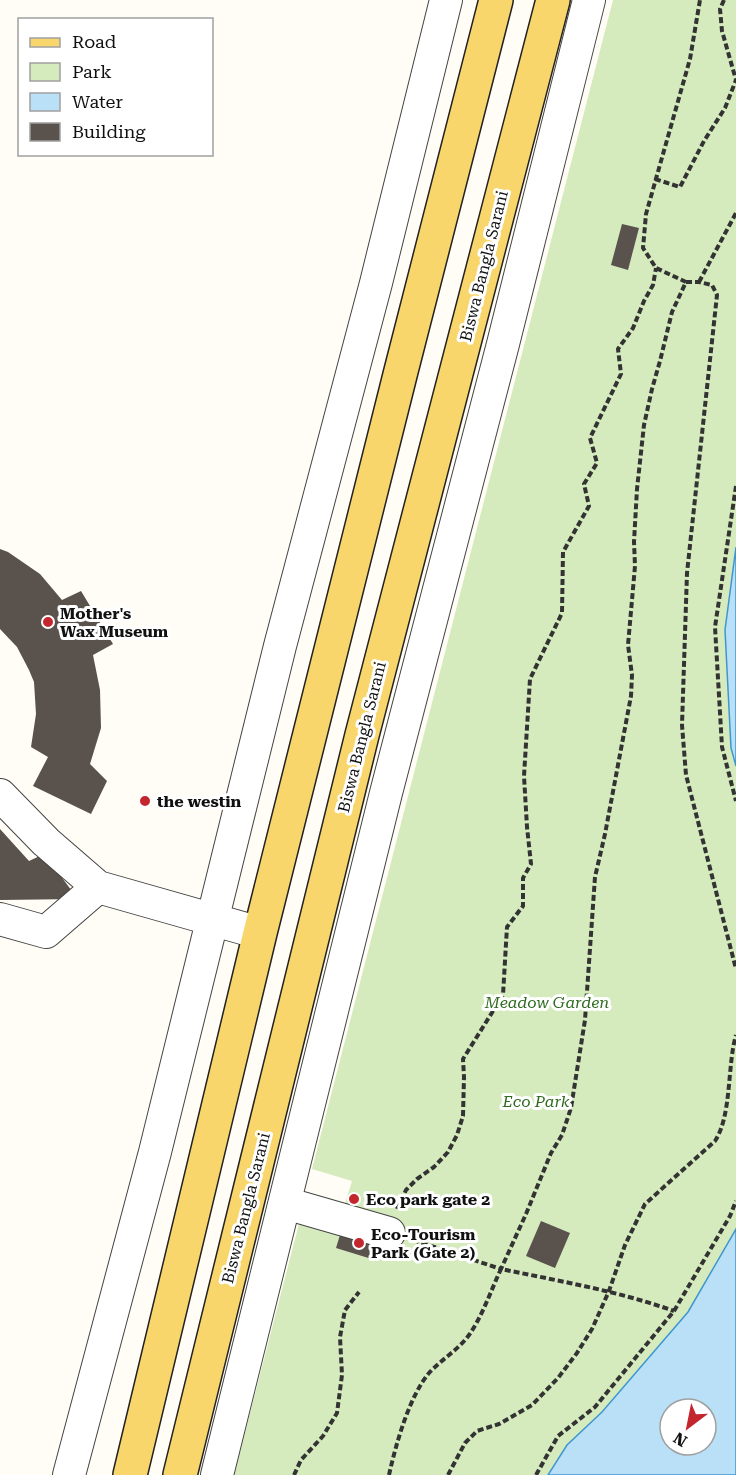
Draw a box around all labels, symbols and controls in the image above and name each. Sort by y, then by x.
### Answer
legend [18,18,213,156]
text: Road [72,31,117,52]
text: Park [72,61,112,82]
text: Water [72,91,123,112]
text: Building [72,121,146,142]
street label: Biswa Bangla Sarani [456,189,512,343]
place label: Mother's Wax Museum [60,604,169,641]
marker: Mother's Wax Museum [41,615,55,629]
street label: Biswa Bangla Sarani [334,660,390,814]
place label: the westin [157,792,241,811]
marker: the westin [138,794,152,808]
park label: Meadow Garden [484,993,609,1012]
park label: Eco Park [502,1092,570,1111]
street label: Biswa Bangla Sarani [218,1131,274,1285]
place label: Eco park gate 2 [366,1190,490,1209]
marker: Eco park gate 2 [347,1192,361,1206]
place label: Eco-Tourism Park (Gate 2) [371,1225,476,1262]
marker: Eco-Tourism Park (Gate 2) [352,1236,366,1250]
north arrow [658,1397,718,1457]
text: N [670,1428,691,1451]

